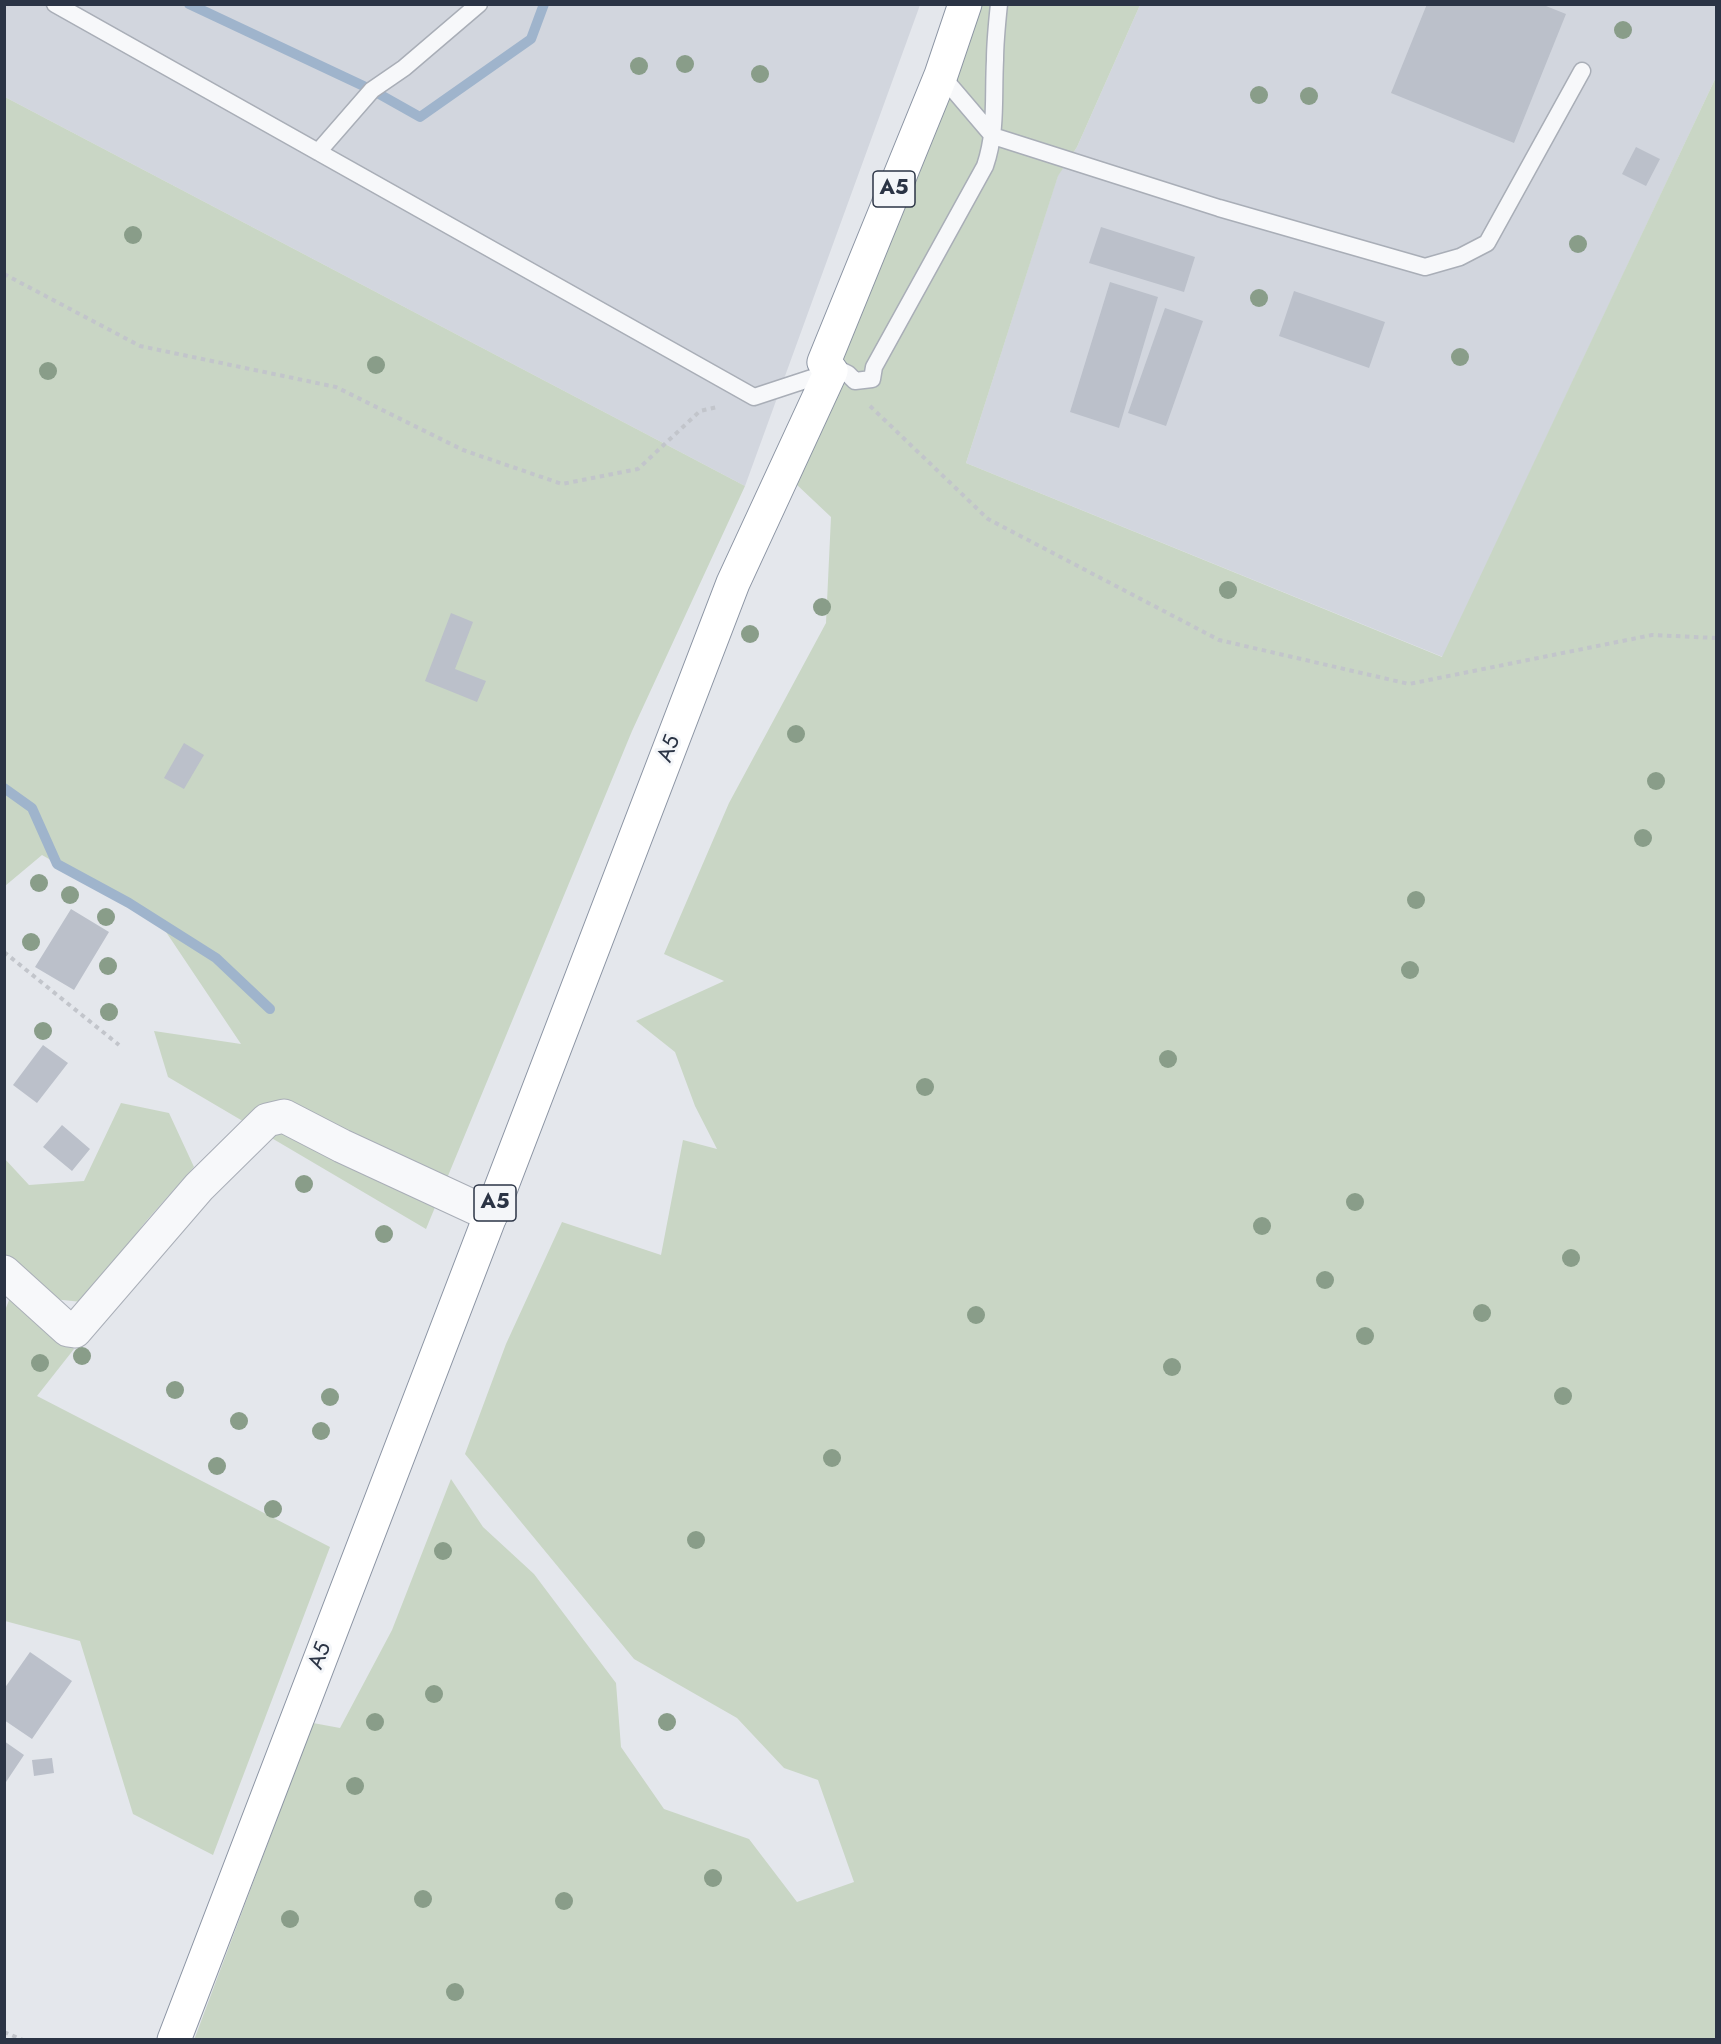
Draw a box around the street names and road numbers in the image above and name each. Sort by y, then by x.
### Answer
road number: A5 [873,171,915,207]
street label: A5 [653,732,687,766]
road number: A5 [474,1185,516,1221]
street label: A5 [304,1639,338,1673]

